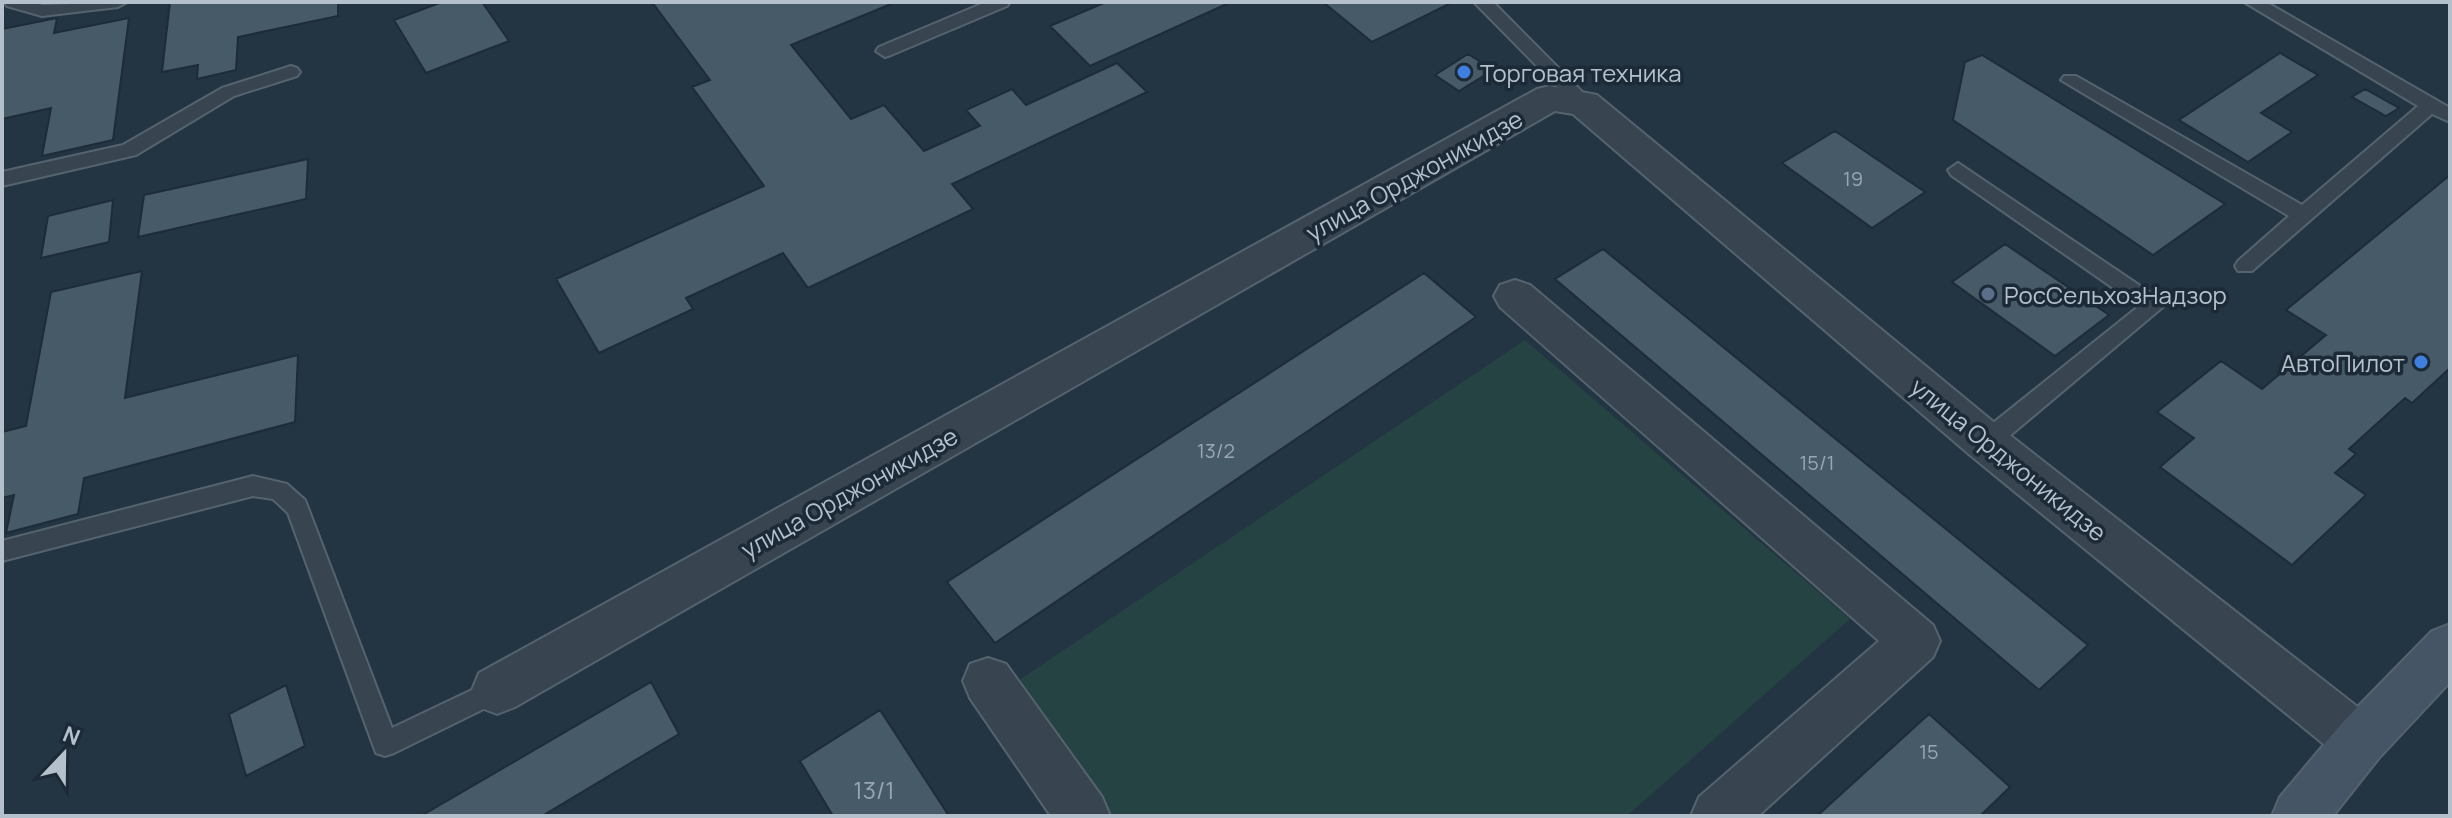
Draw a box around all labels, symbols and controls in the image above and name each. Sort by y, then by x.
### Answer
place label: Торговая техника [1480,56,1682,89]
marker: Торговая техника [1455,63,1473,81]
street label: улица Орджоникидзе [1300,102,1528,248]
house number: 19 [1843,165,1863,192]
place label: РосСельхозНадзор [2004,278,2227,311]
marker: РосСельхозНадзор [1979,285,1997,303]
place label: АвтоПилот [2281,346,2405,379]
marker: АвтоПилот [2412,353,2430,371]
street label: улица Орджоникидзе [1904,370,2114,548]
street label: улица Орджоникидзе [735,419,963,565]
house number: 13/2 [1197,437,1235,464]
house number: 15/1 [1800,449,1834,476]
north arrow [24,714,104,794]
text: N [59,719,84,752]
house number: 15 [1919,738,1939,765]
house number: 13/1 [853,773,895,806]

